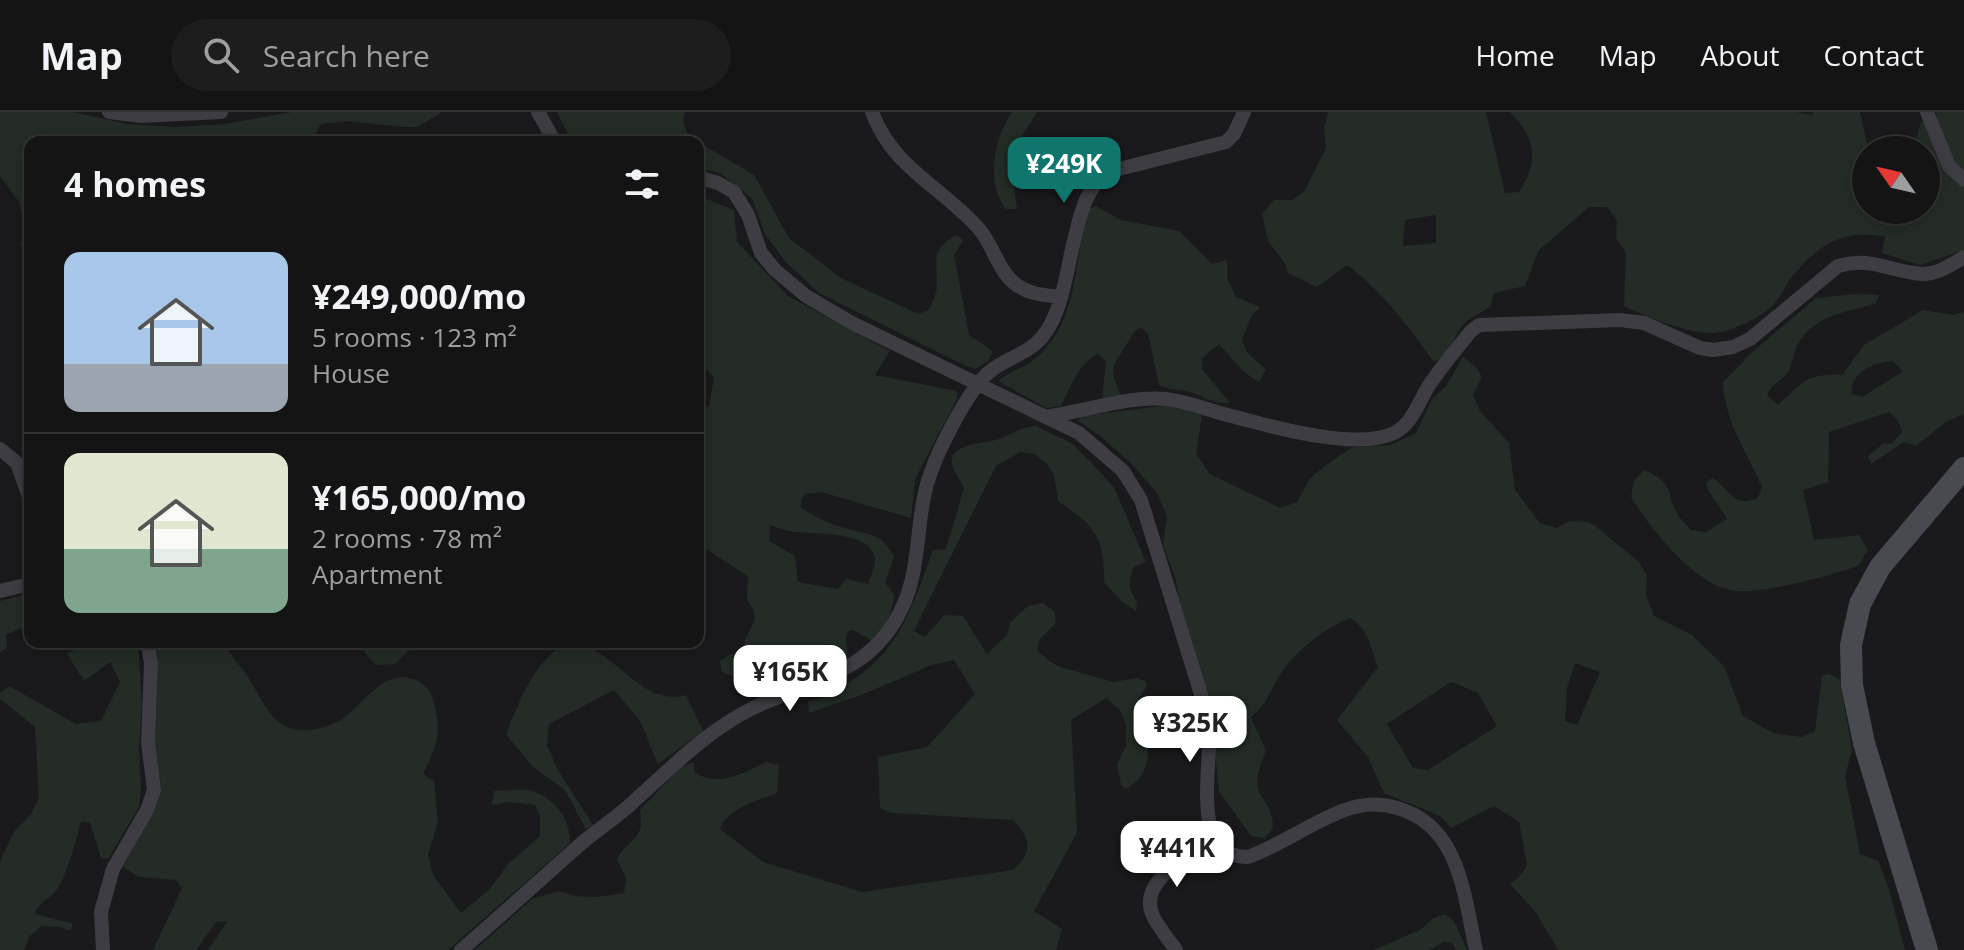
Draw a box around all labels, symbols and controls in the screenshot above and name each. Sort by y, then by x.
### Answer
search box [171,19,731,91]
text: Map [40,29,123,81]
icon: search [199,33,243,77]
text: Search here [263,35,430,76]
text: Home [1476,36,1555,74]
text: Map [1599,36,1657,74]
text: About [1701,36,1779,74]
text: Contact [1823,36,1924,74]
north arrow [1852,136,1940,224]
map controls [1852,136,1940,224]
pin: ¥249K [1008,137,1120,205]
text: ¥249K [1026,145,1102,181]
text: 4 homes [64,161,206,207]
icon: filters [620,162,664,206]
text: ¥249,000/mo [312,273,526,319]
icon: home [128,284,224,380]
text: 5 rooms · 123 m² [312,319,517,355]
text: House [312,355,390,391]
text: ¥165,000/mo [312,474,526,520]
icon: home [128,485,224,581]
text: 2 rooms · 78 m² [312,520,502,556]
text: Apartment [312,556,443,592]
pin: ¥165K [734,645,846,713]
text: ¥165K [752,653,828,689]
pin: ¥325K [1134,696,1246,764]
text: ¥325K [1152,704,1228,740]
pin: ¥441K [1121,821,1233,889]
text: ¥441K [1139,829,1215,865]

